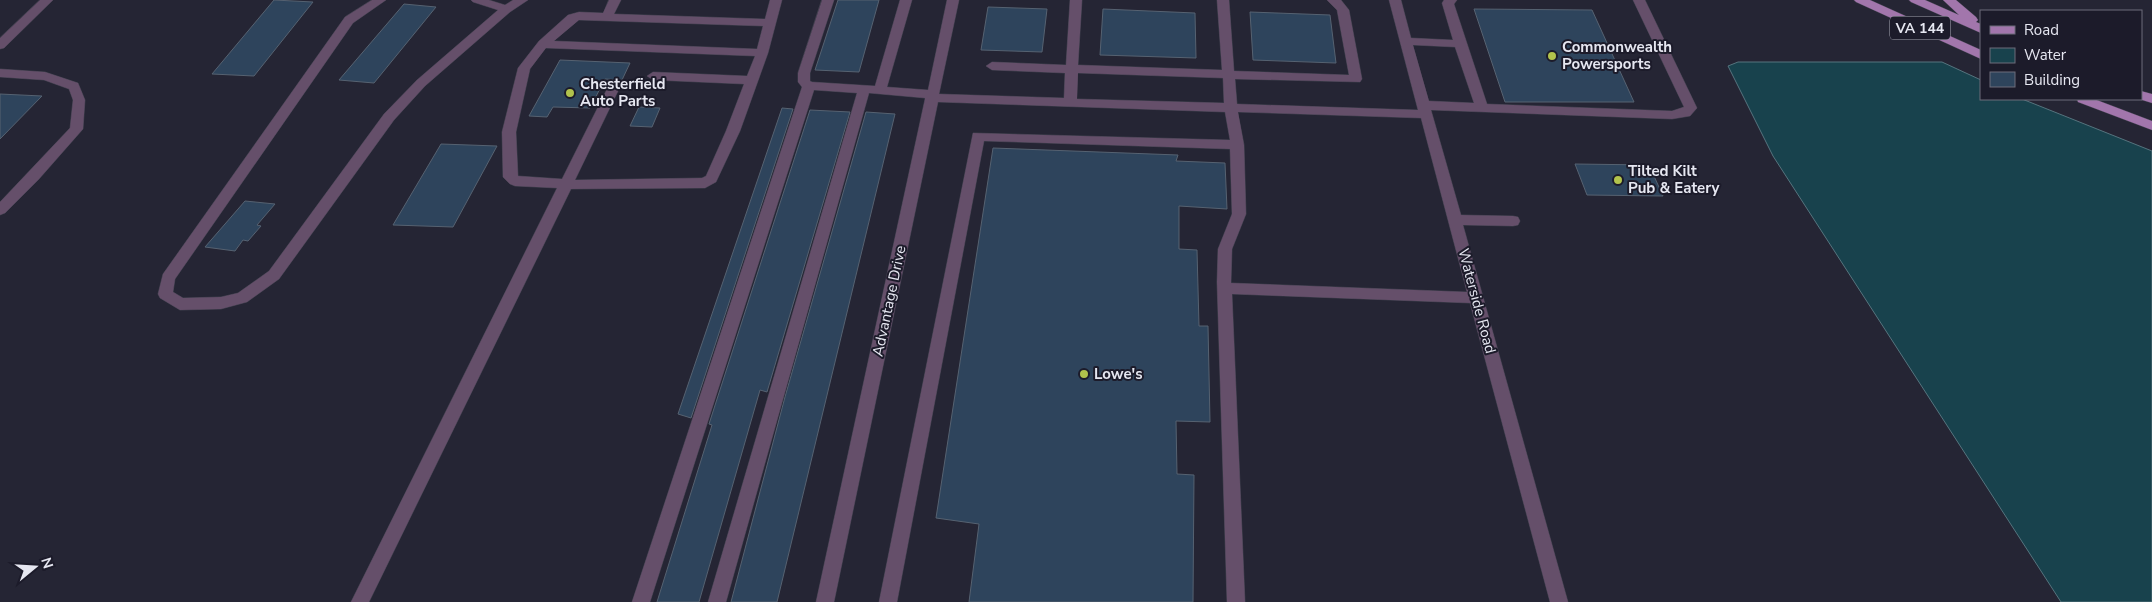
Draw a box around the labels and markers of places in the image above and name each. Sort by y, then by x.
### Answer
place label: Commonwealth Powersports [1562,37,1672,74]
marker: Commonwealth Powersports [1546,50,1558,62]
place label: Chesterfield Auto Parts [580,74,665,111]
marker: Chesterfield Auto Parts [564,87,576,99]
place label: Tilted Kilt Pub & Eatery [1628,161,1720,198]
marker: Tilted Kilt Pub & Eatery [1612,174,1624,186]
place label: Lowe's [1094,364,1143,384]
marker: Lowe's [1078,368,1090,380]

